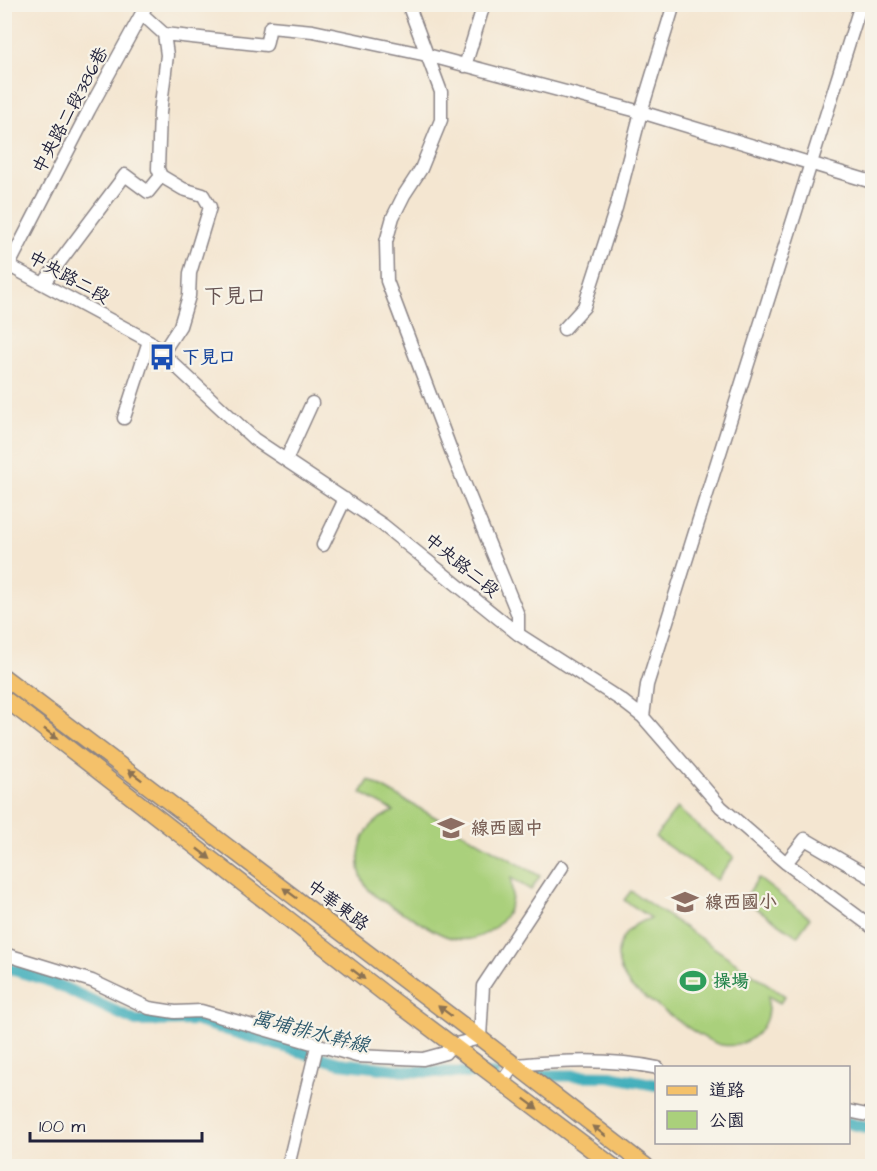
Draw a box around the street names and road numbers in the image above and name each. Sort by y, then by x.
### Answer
street label: 中央路二段386巷 [27,43,114,178]
street label: 中央路二段 [23,245,114,310]
street label: 中央路二段 [419,527,505,603]
street label: 中華東路 [301,874,374,937]

